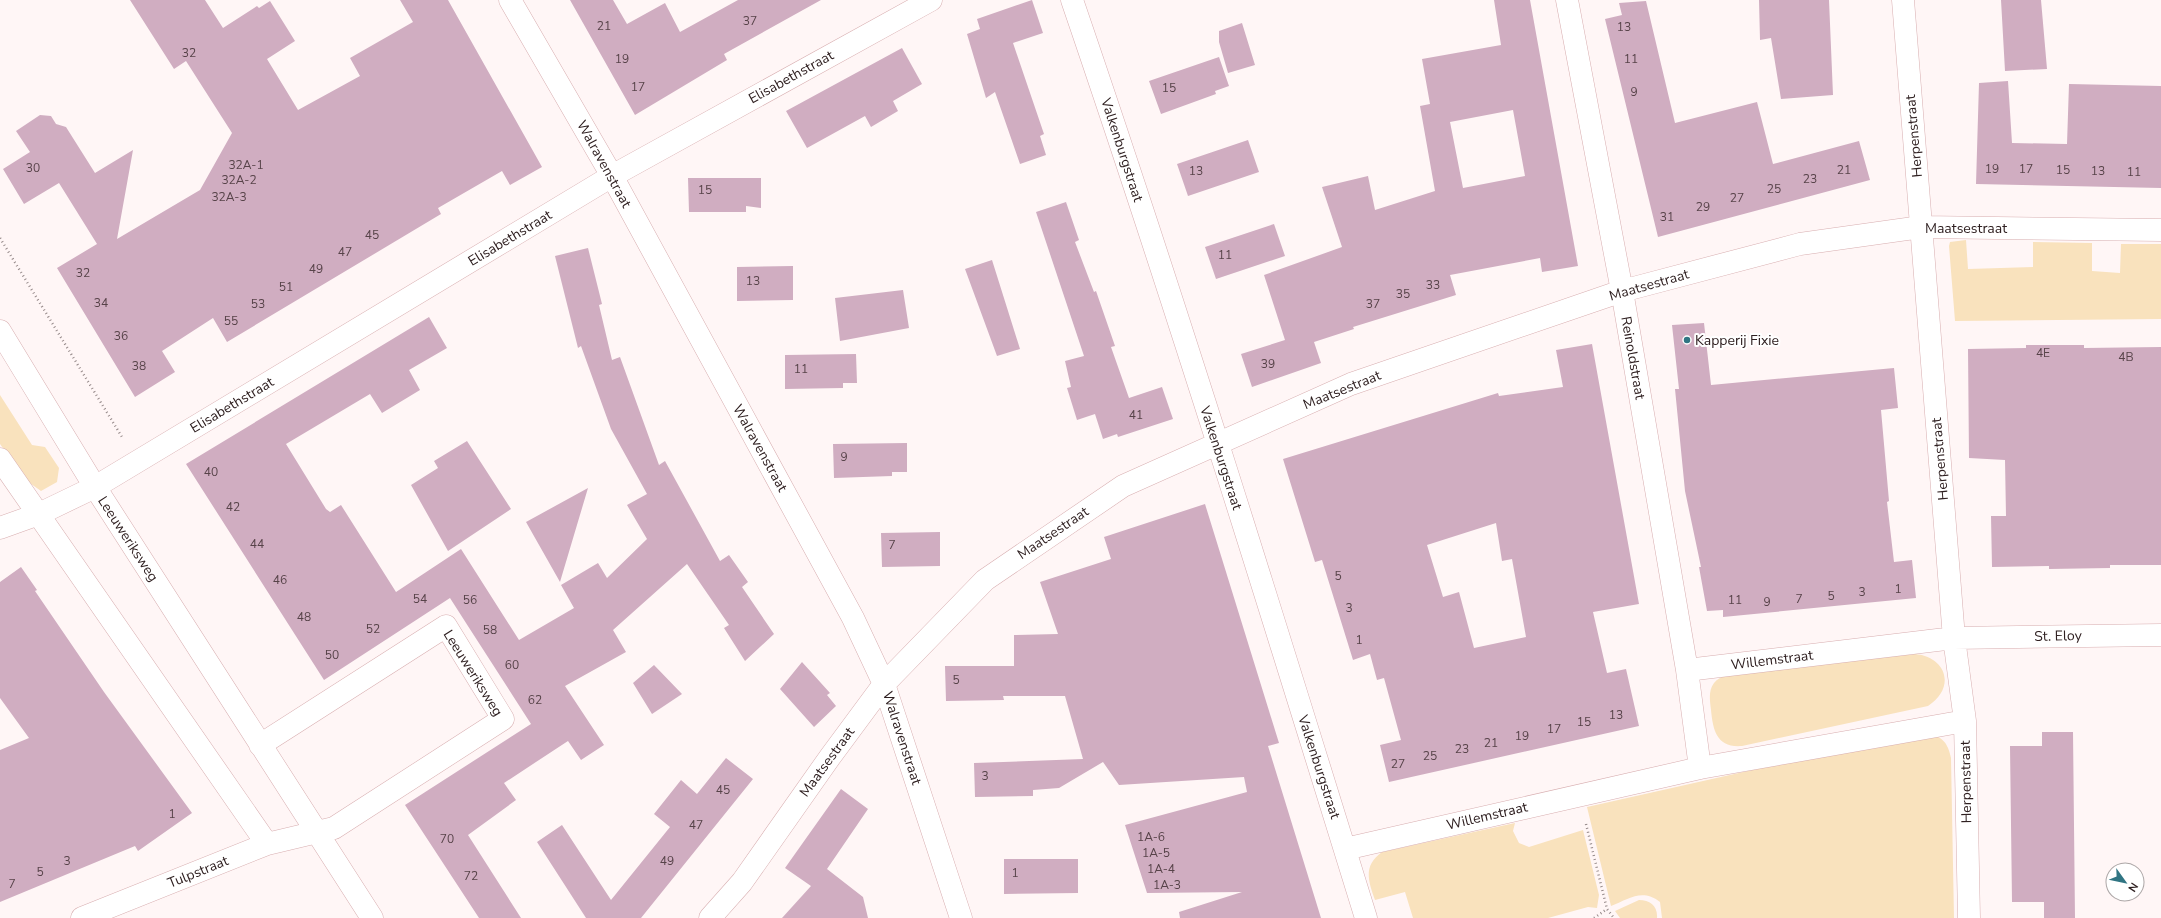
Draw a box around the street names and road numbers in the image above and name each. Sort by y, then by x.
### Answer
street label: Elisabethstraat [745,46,837,108]
street label: Herpenstraat [1901,94,1927,178]
street label: Valkenburgstraat [1096,95,1148,204]
street label: Walravenstraat [572,117,636,211]
street label: Elisabethstraat [465,205,555,270]
street label: Maatsestraat [1925,219,2007,238]
street label: Maatsestraat [1607,265,1691,305]
street label: Reinoldstraat [1616,315,1650,401]
street label: Maatsestraat [1300,366,1384,414]
street label: Elisabethstraat [187,372,277,437]
street label: Walravenstraat [728,401,792,495]
street label: Valkenburgstraat [1195,403,1247,512]
street label: Herpenstraat [1927,417,1953,501]
street label: Leeuweriksweg [93,493,163,585]
street label: Maatsestraat [1014,502,1092,564]
street label: Leeuweriksweg [439,626,507,720]
street label: St. Eloy [2034,626,2083,646]
street label: Willemstraat [1730,646,1814,674]
street label: Walravenstraat [878,689,926,787]
street label: Valkenburgstraat [1293,712,1345,821]
street label: Maatsestraat [795,723,859,801]
street label: Herpenstraat [1956,740,1976,824]
street label: Willemstraat [1445,797,1529,835]
street label: Tulpstraat [165,851,231,893]

